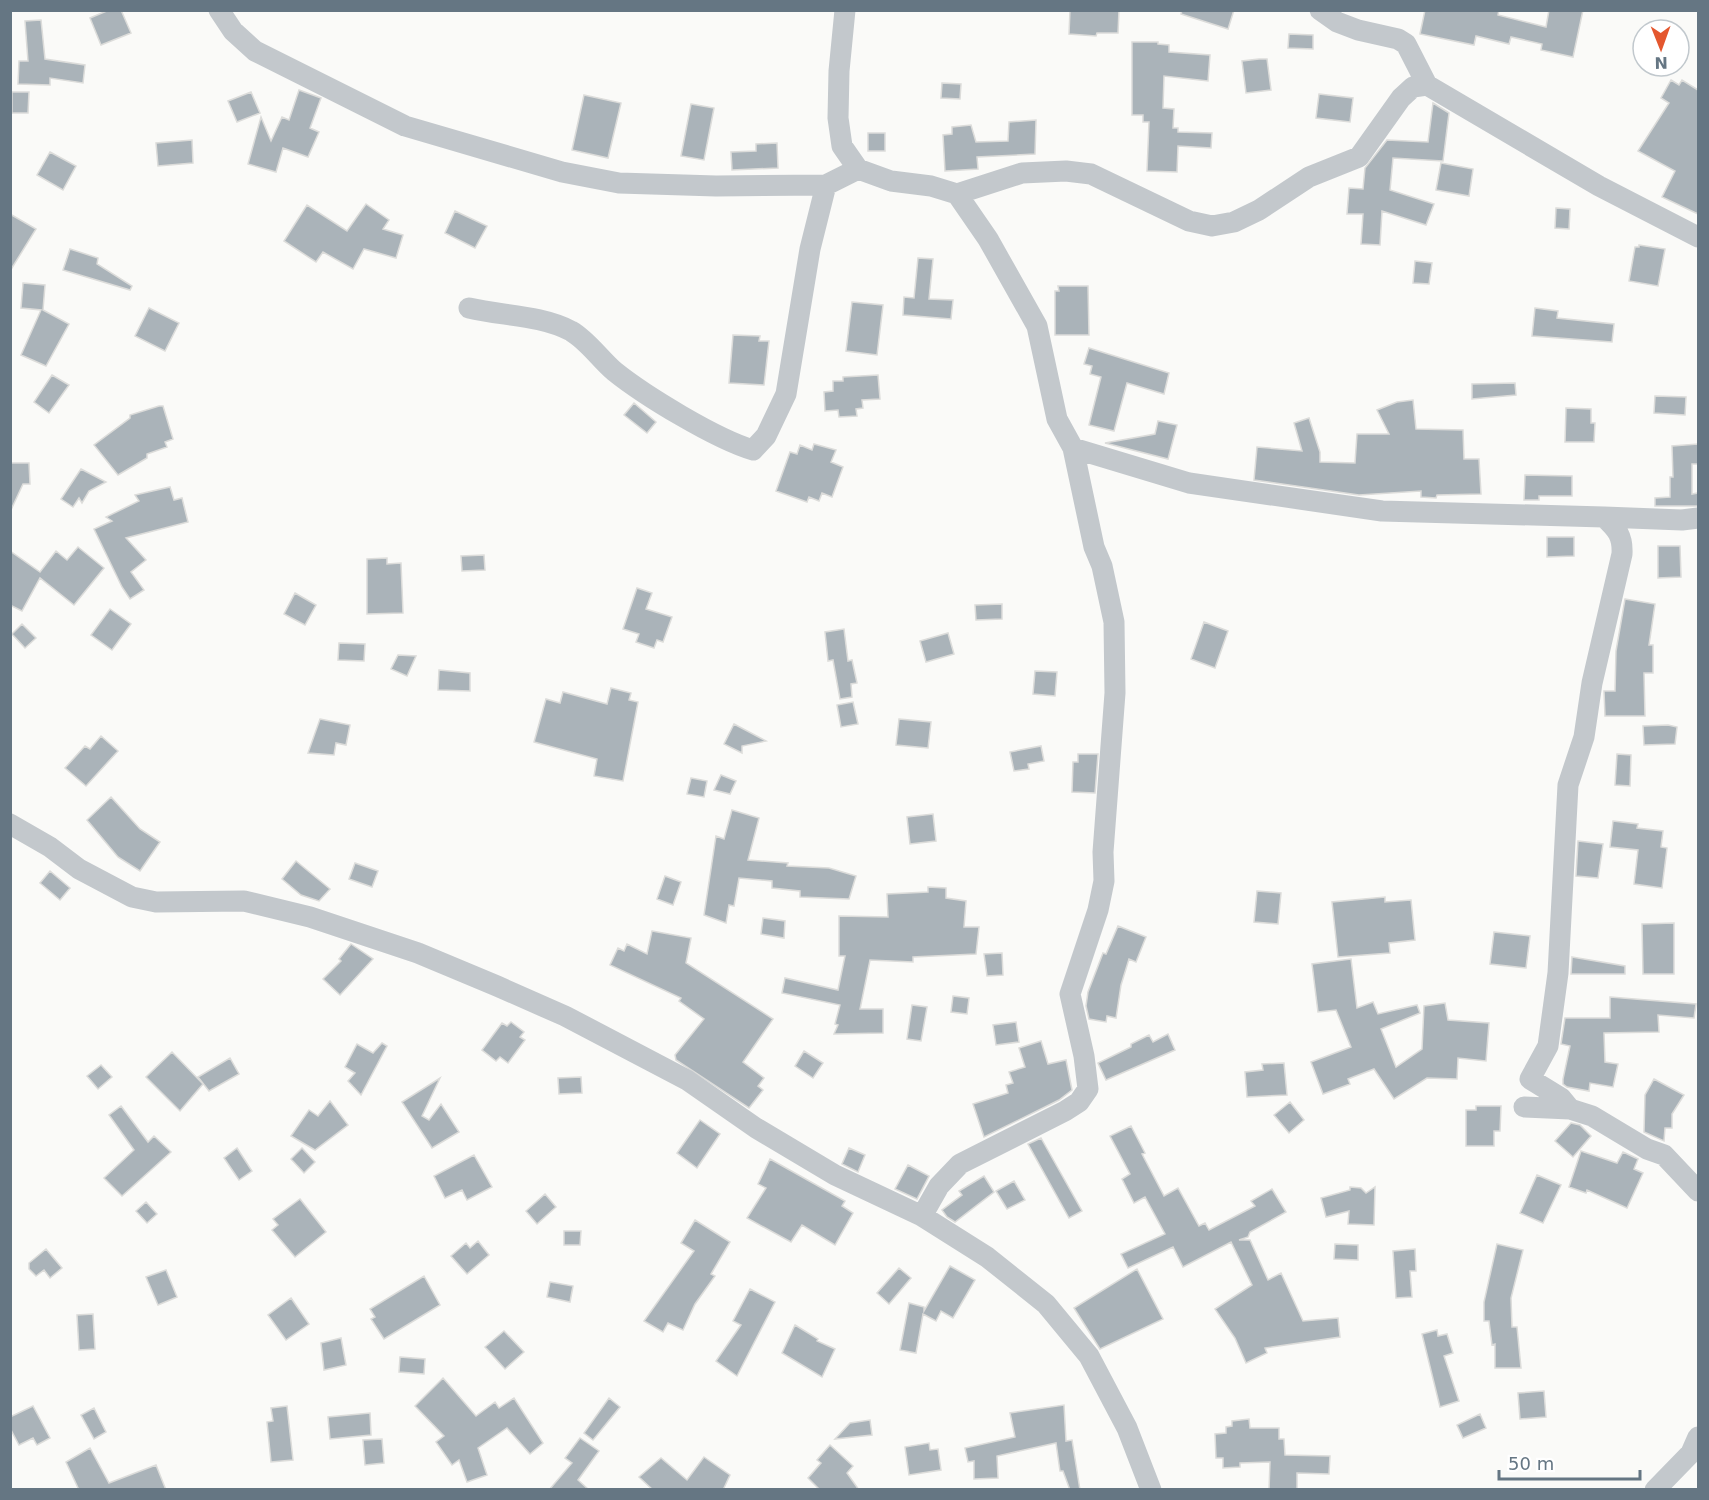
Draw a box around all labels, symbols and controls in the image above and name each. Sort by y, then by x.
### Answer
north arrow [1631,18,1691,78]
text: N [1654,53,1668,72]
scale bar [1499,1443,1640,1481]
text: 50 m [1508,1453,1554,1474]

